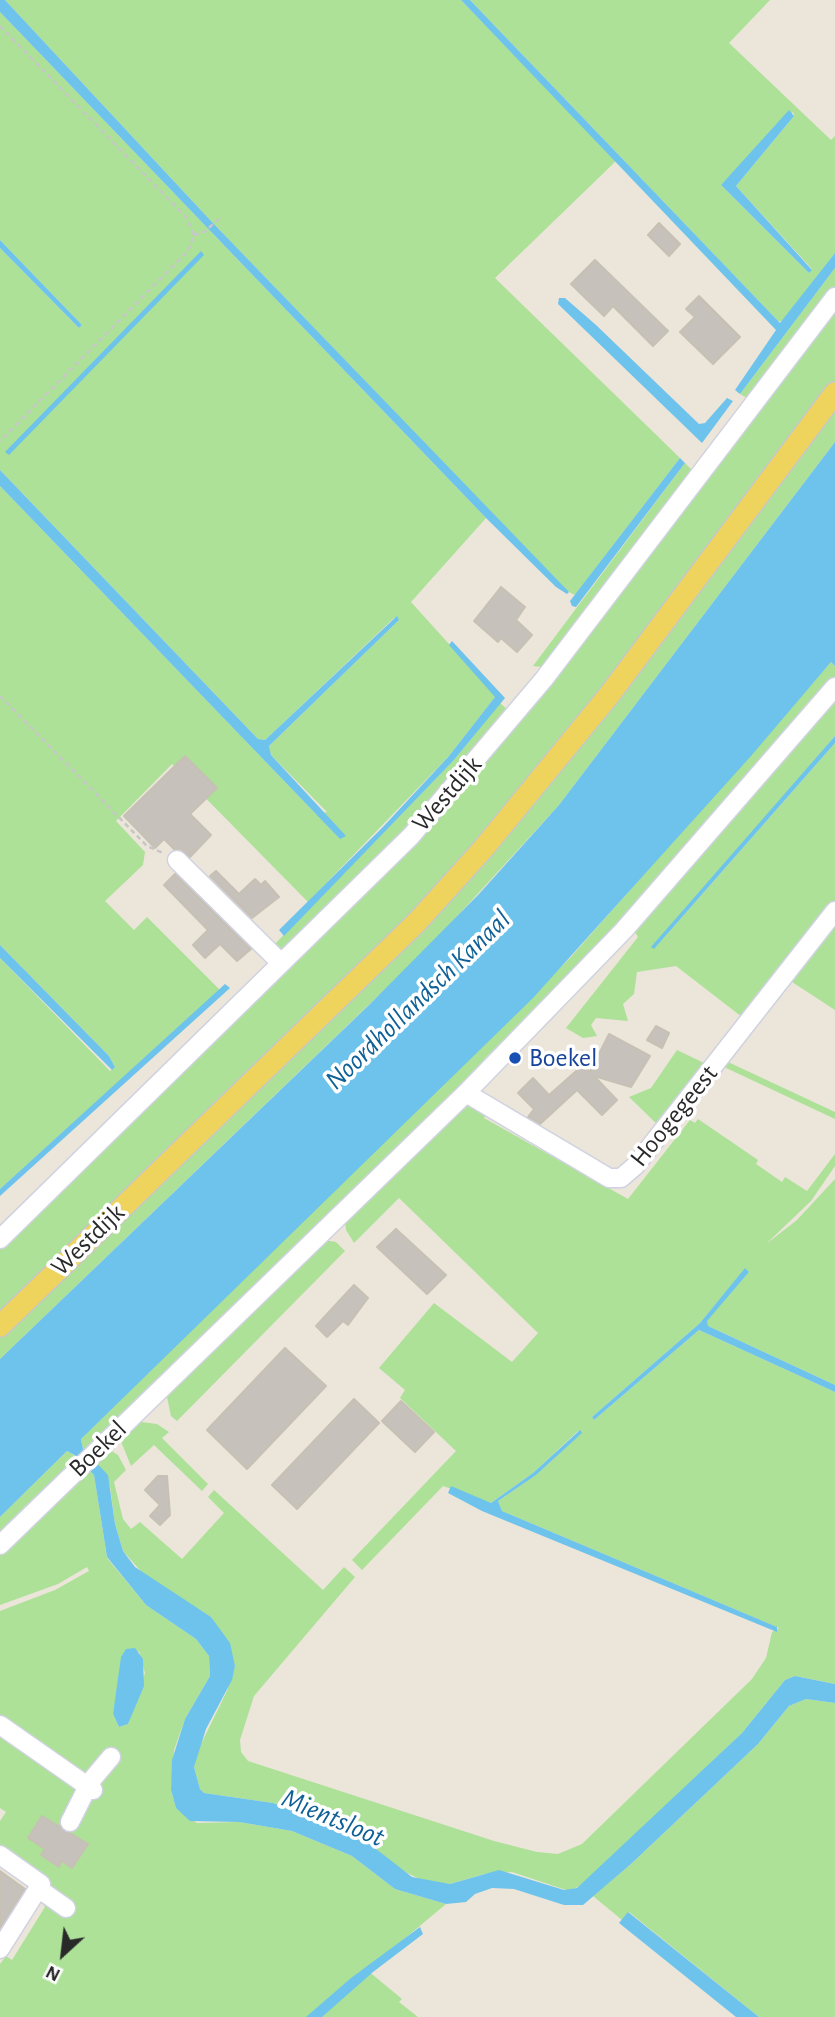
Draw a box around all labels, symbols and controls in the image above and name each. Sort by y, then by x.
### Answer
street label: Westdijk [406,750,488,838]
water label: Noordhollandsch Kanaal [318,903,518,1097]
place label: Boekel [529,1042,597,1074]
marker: Boekel [507,1050,523,1066]
street label: Hoogegeest [624,1059,724,1173]
street label: Westdijk [45,1197,131,1283]
street label: Boekel [63,1414,133,1484]
water label: Mientsloot [277,1781,389,1855]
north arrow [28,1919,98,1989]
text: N [43,1962,63,1985]

